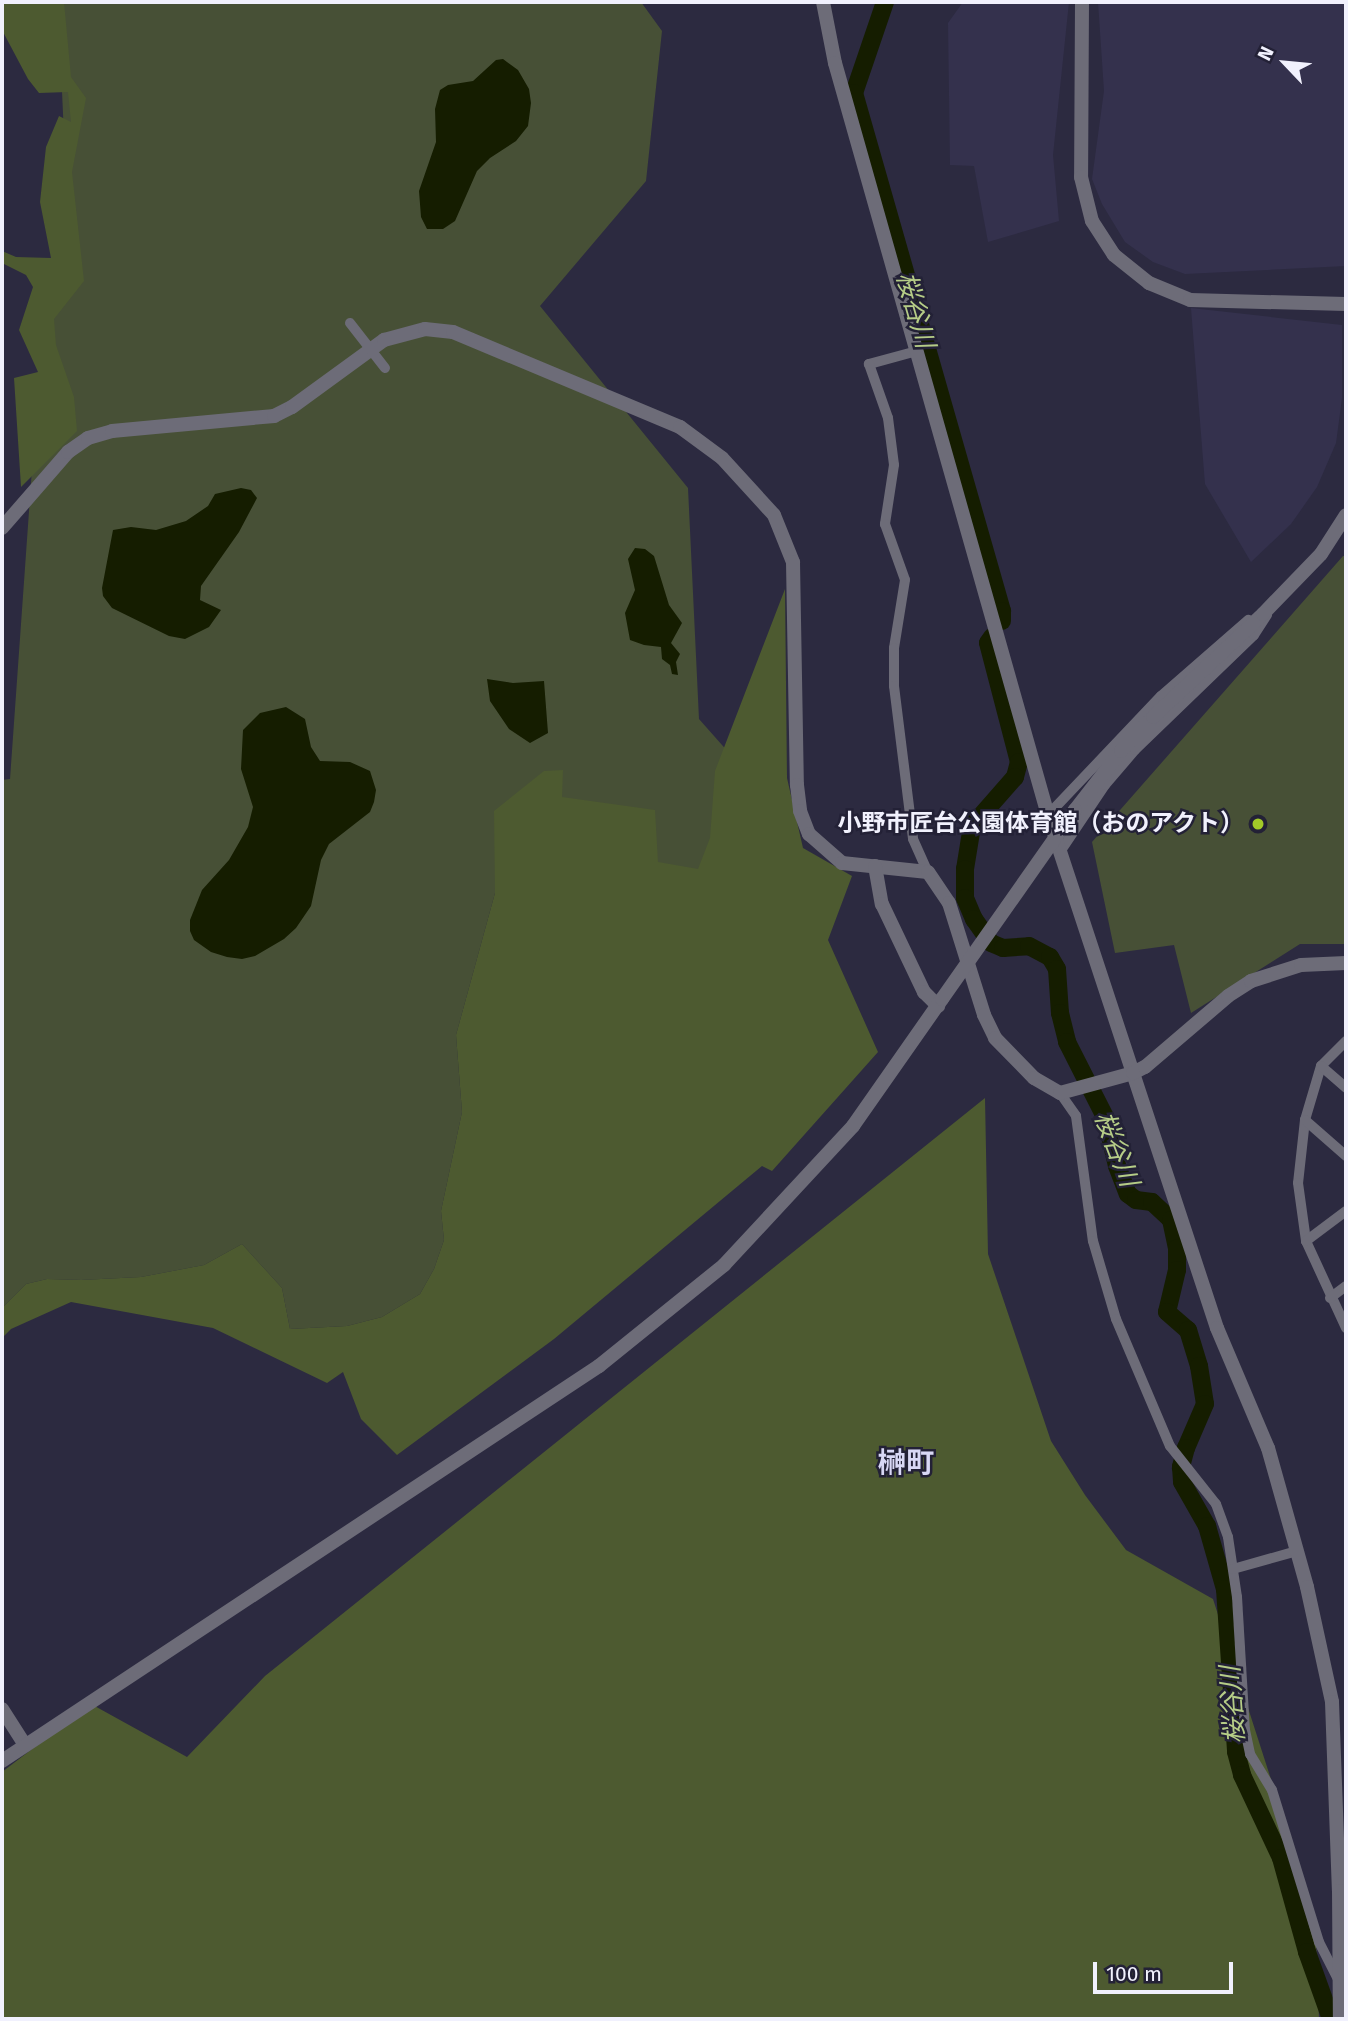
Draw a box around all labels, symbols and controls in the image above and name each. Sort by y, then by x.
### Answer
north arrow [1250,28,1320,98]
text: N [1253,43,1279,64]
water label: 桜谷川 [889,268,941,352]
place label: 小野市匠台公園体育館（おのアクト） [836,810,1244,838]
marker: 小野市匠台公園体育館（おのアクト） [1250,816,1266,832]
water label: 桜谷川 [1087,1107,1145,1191]
district label: 榊町 [878,1446,934,1480]
water label: 桜谷川 [1215,1665,1251,1745]
scale bar [1096,1948,1236,1992]
text: 100 m [1106,1961,1162,1987]

